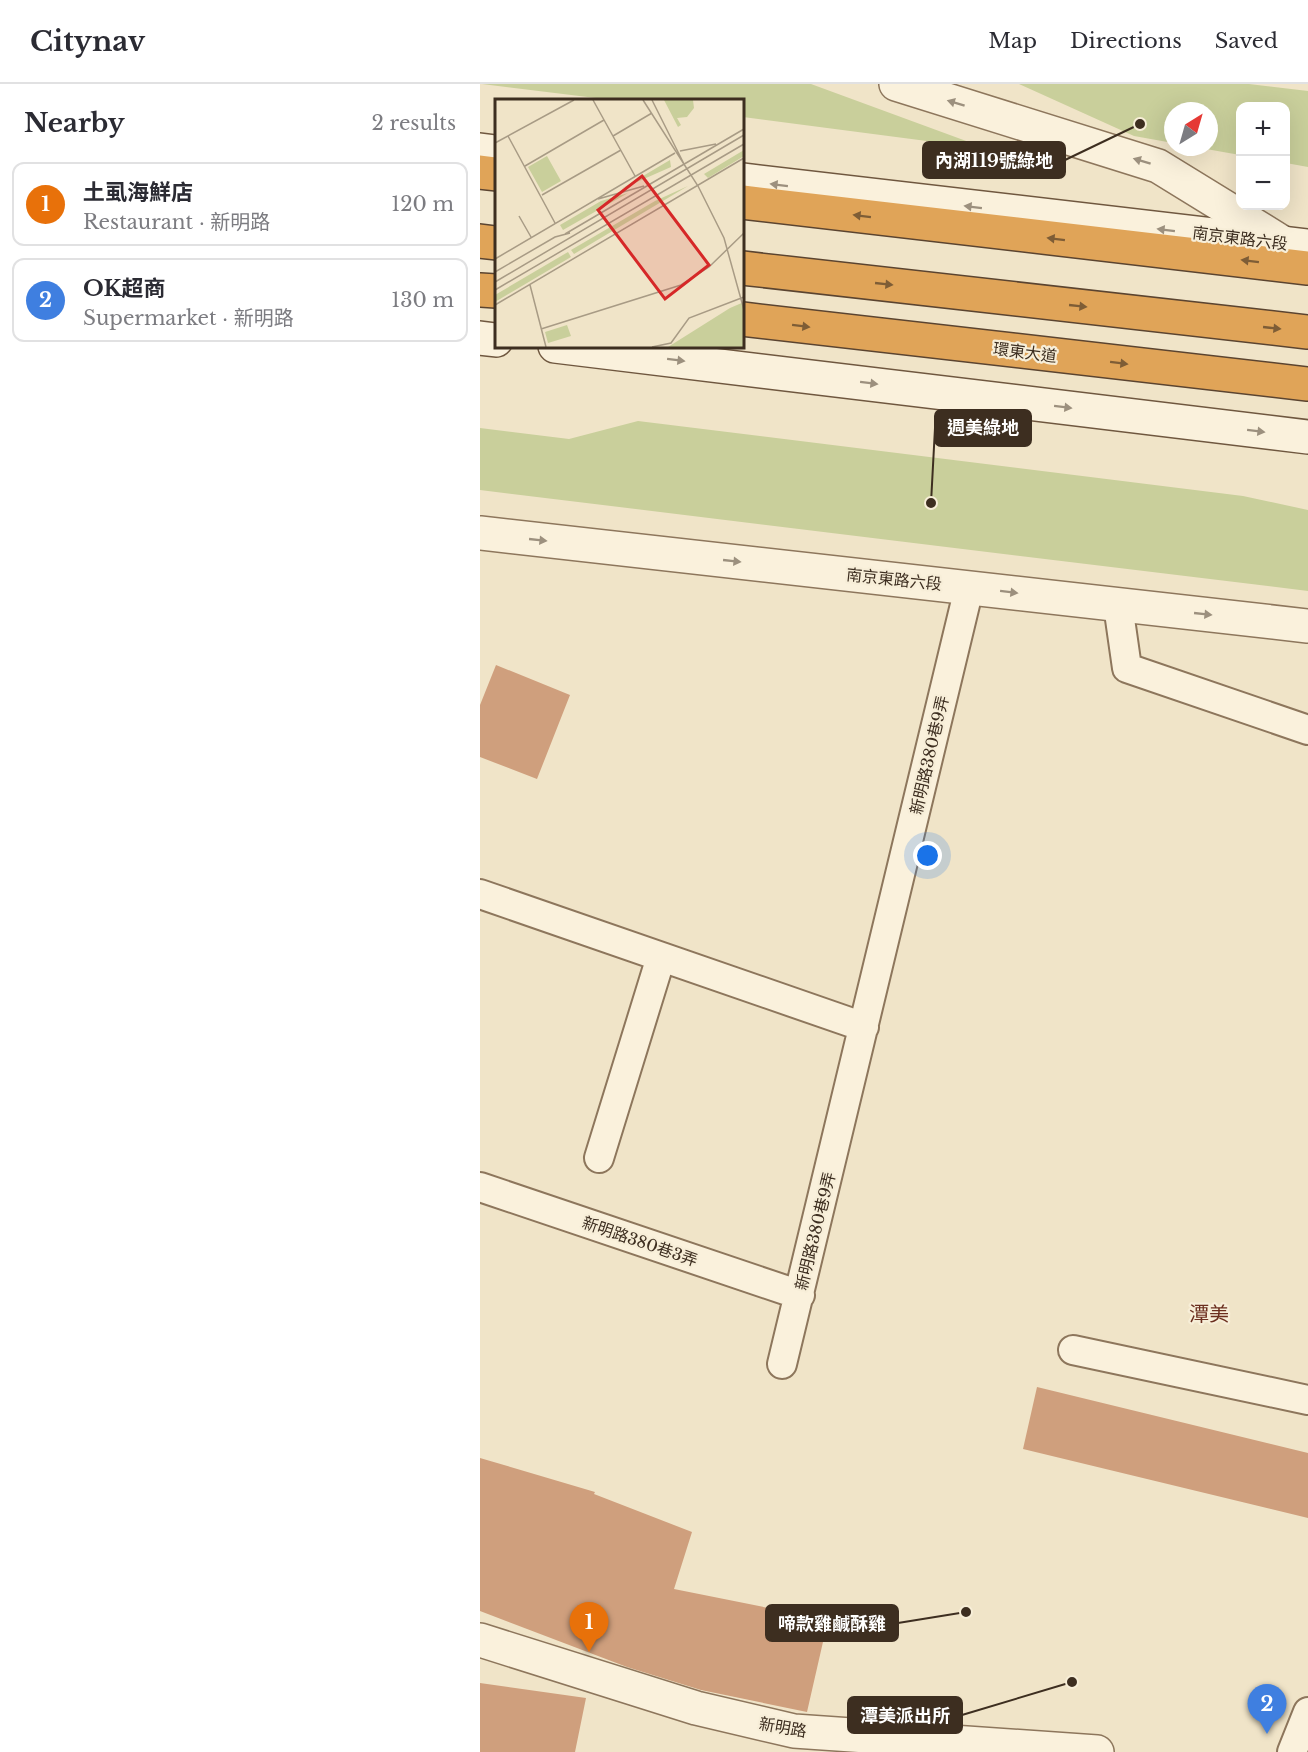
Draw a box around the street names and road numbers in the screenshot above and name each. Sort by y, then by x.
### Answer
street label: 南京東路六段 [1191,222,1289,254]
street label: 環東大道 [992,338,1058,366]
street label: 南京東路六段 [845,564,943,594]
street label: 新明路380巷9弄 [906,694,952,816]
street label: 新明路380巷9弄 [791,1170,839,1292]
street label: 新明路380巷3弄 [580,1212,700,1270]
street label: 新明路 [758,1713,808,1741]

